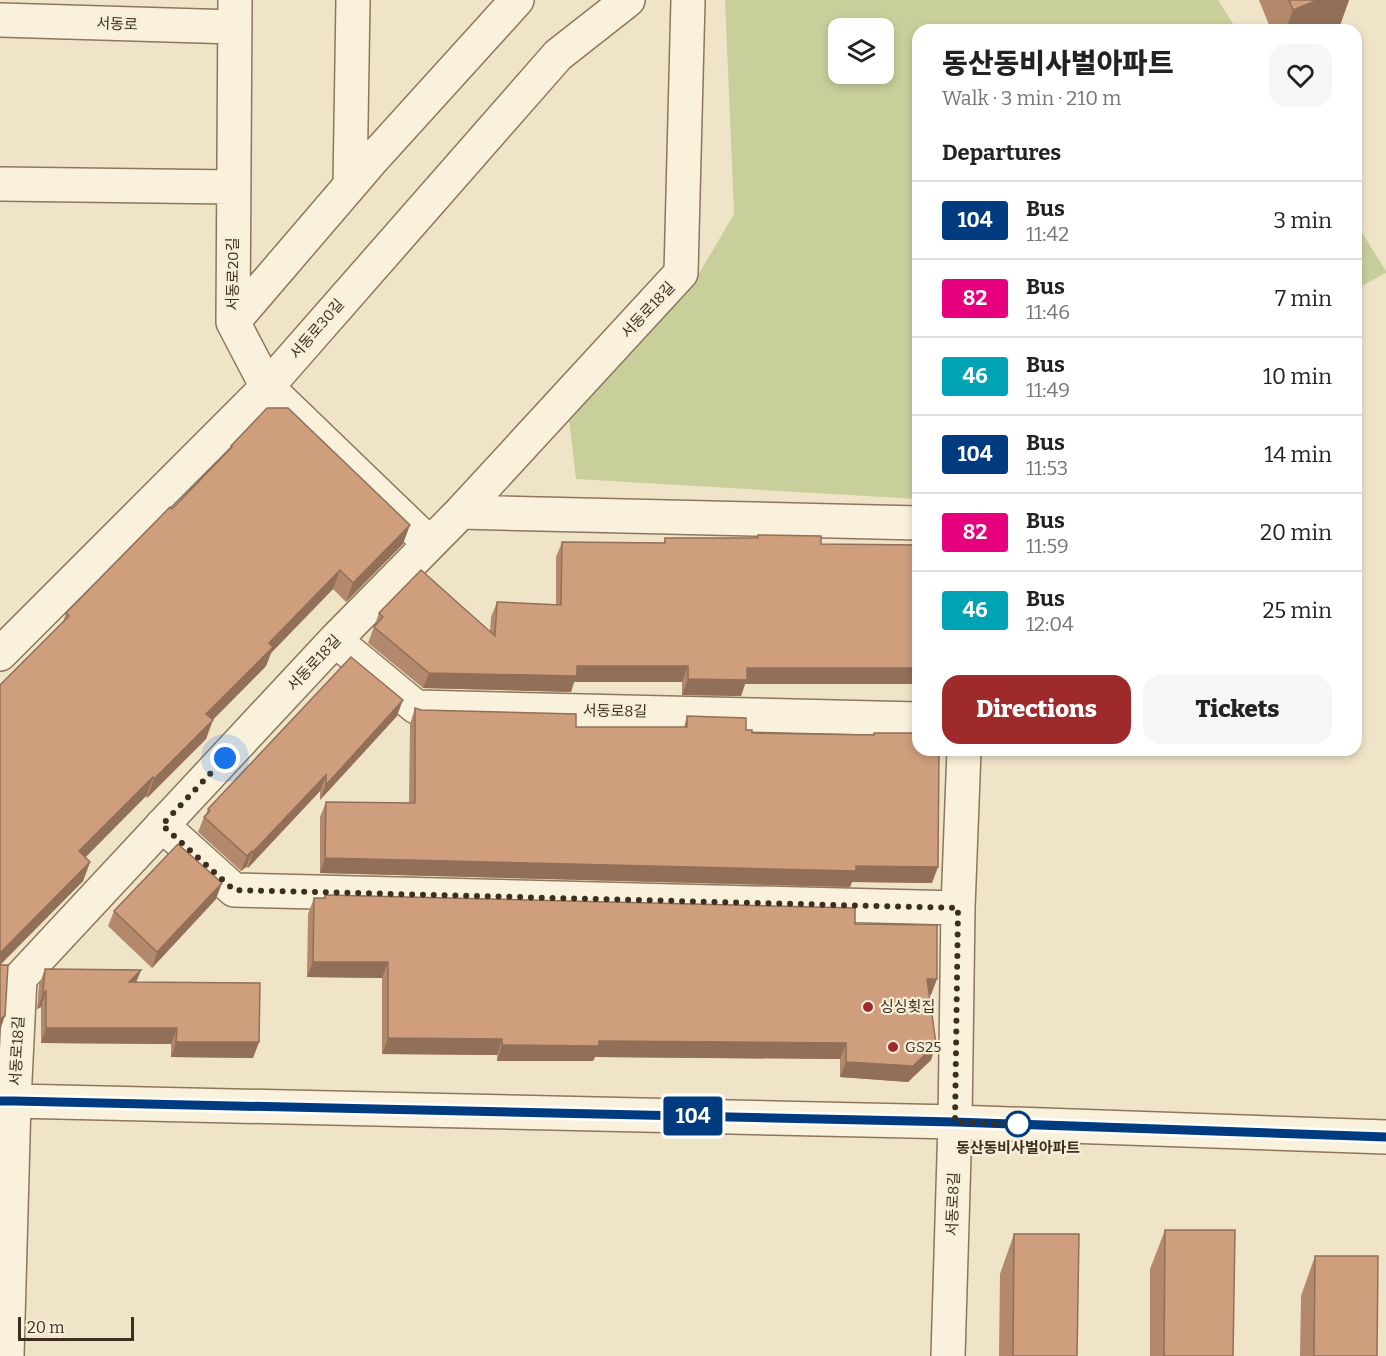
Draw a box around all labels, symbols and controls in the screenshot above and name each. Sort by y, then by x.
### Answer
street label: 서동로 [96,14,138,34]
map controls [828,18,894,84]
button: layers [828,18,894,84]
button: heart [1269,44,1332,107]
text: 동산동비사벌아파트 [942,47,1174,80]
text: Walk · 3 min · 210 m [942,86,1121,110]
text: Departures [942,139,1061,166]
text: Bus [1026,195,1065,222]
text: 104 [957,207,993,233]
text: 3 min [1274,207,1332,234]
text: 11:42 [1026,222,1069,246]
street label: 서동로20길 [224,238,242,310]
text: Bus [1026,273,1065,300]
street label: 서동로18길 [617,278,679,342]
text: 82 [963,285,987,311]
text: 7 min [1275,285,1332,312]
street label: 서동로30길 [286,295,348,363]
text: 11:46 [1026,300,1070,324]
text: Bus [1026,351,1065,378]
text: 46 [962,363,988,389]
text: 10 min [1263,363,1332,390]
text: 11:49 [1026,378,1070,402]
text: Bus [1026,429,1065,456]
text: 104 [957,441,993,467]
text: 14 min [1264,441,1332,468]
text: 11:53 [1026,456,1068,480]
text: Bus [1026,507,1065,534]
text: 82 [963,519,987,545]
text: 20 min [1260,519,1332,546]
text: 11:59 [1026,534,1069,558]
text: Bus [1026,585,1065,612]
text: 46 [962,597,988,623]
text: 25 min [1262,597,1332,624]
text: 12:04 [1026,612,1074,636]
street label: 서동로18길 [283,631,345,695]
button: Directions [942,675,1131,744]
button: Tickets [1143,675,1332,744]
street label: 서동로8길 [583,701,647,721]
your location [210,743,240,773]
place label: 싱싱횟집 [880,998,935,1016]
marker: 싱싱횟집 [861,1000,875,1014]
street label: 서동로18길 [6,1015,28,1087]
place label: GS25 [905,1038,941,1056]
marker: GS25 [886,1040,900,1054]
line badge: 104 [658,1096,728,1136]
text: 104 [675,1103,711,1129]
marker: 동산동비사벌아파트 [1005,1111,1031,1137]
place label: 동산동비사벌아파트 [956,1139,1080,1157]
street label: 서동로8길 [943,1172,963,1236]
scale bar [18,1314,134,1342]
text: 20 m [27,1318,64,1337]

